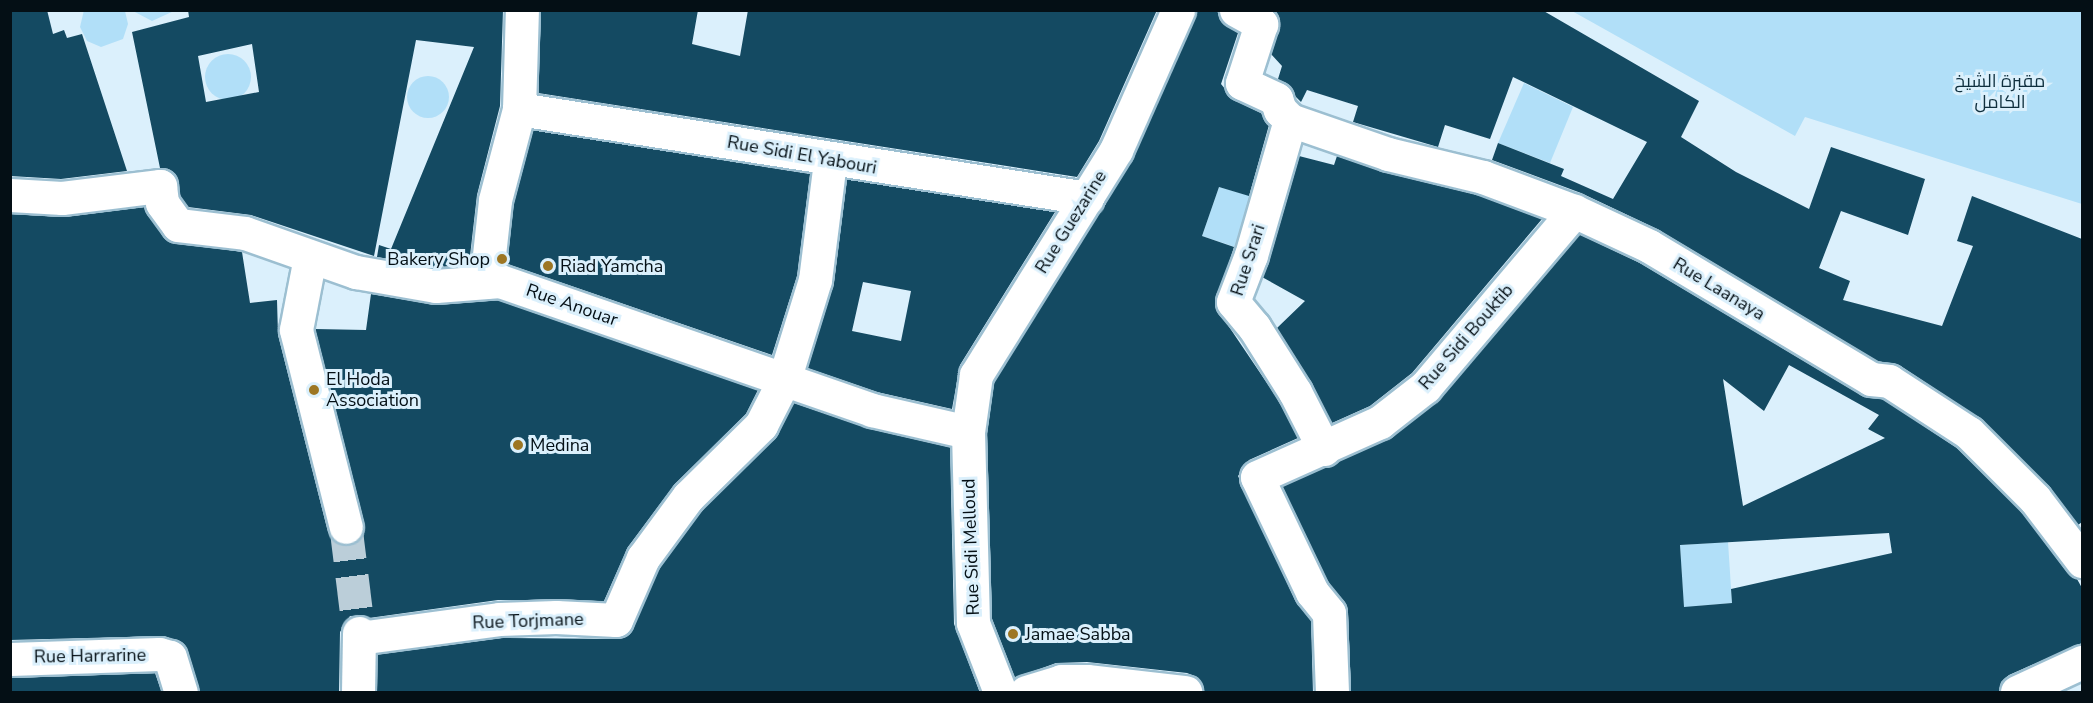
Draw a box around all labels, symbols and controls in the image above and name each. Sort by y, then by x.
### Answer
park label: مقبرة الشيخ الكامل [1955,71,2045,113]
street label: Rue Sidi El Yabouri [726,131,878,179]
street label: Rue Guezarine [1031,167,1111,277]
street label: Rue Srari [1226,222,1270,298]
place label: Bakery Shop [387,248,490,270]
marker: Bakery Shop [495,252,509,266]
street label: Rue Laanaya [1669,253,1769,325]
place label: Riad Yamcha [560,255,663,277]
marker: Riad Yamcha [541,259,555,273]
street label: Rue Anouar [523,279,621,331]
street label: Rue Sidi Bouktib [1414,280,1518,394]
place label: El Hoda Association [326,369,419,412]
marker: El Hoda Association [307,383,321,397]
place label: Medina [530,434,589,456]
marker: Medina [511,438,525,452]
street label: Rue Sidi Melloud [958,478,984,616]
street label: Rue Torjmane [472,608,584,634]
place label: Jamae Sabba [1025,623,1131,645]
marker: Jamae Sabba [1006,627,1020,641]
street label: Rue Harrarine [34,644,146,668]

